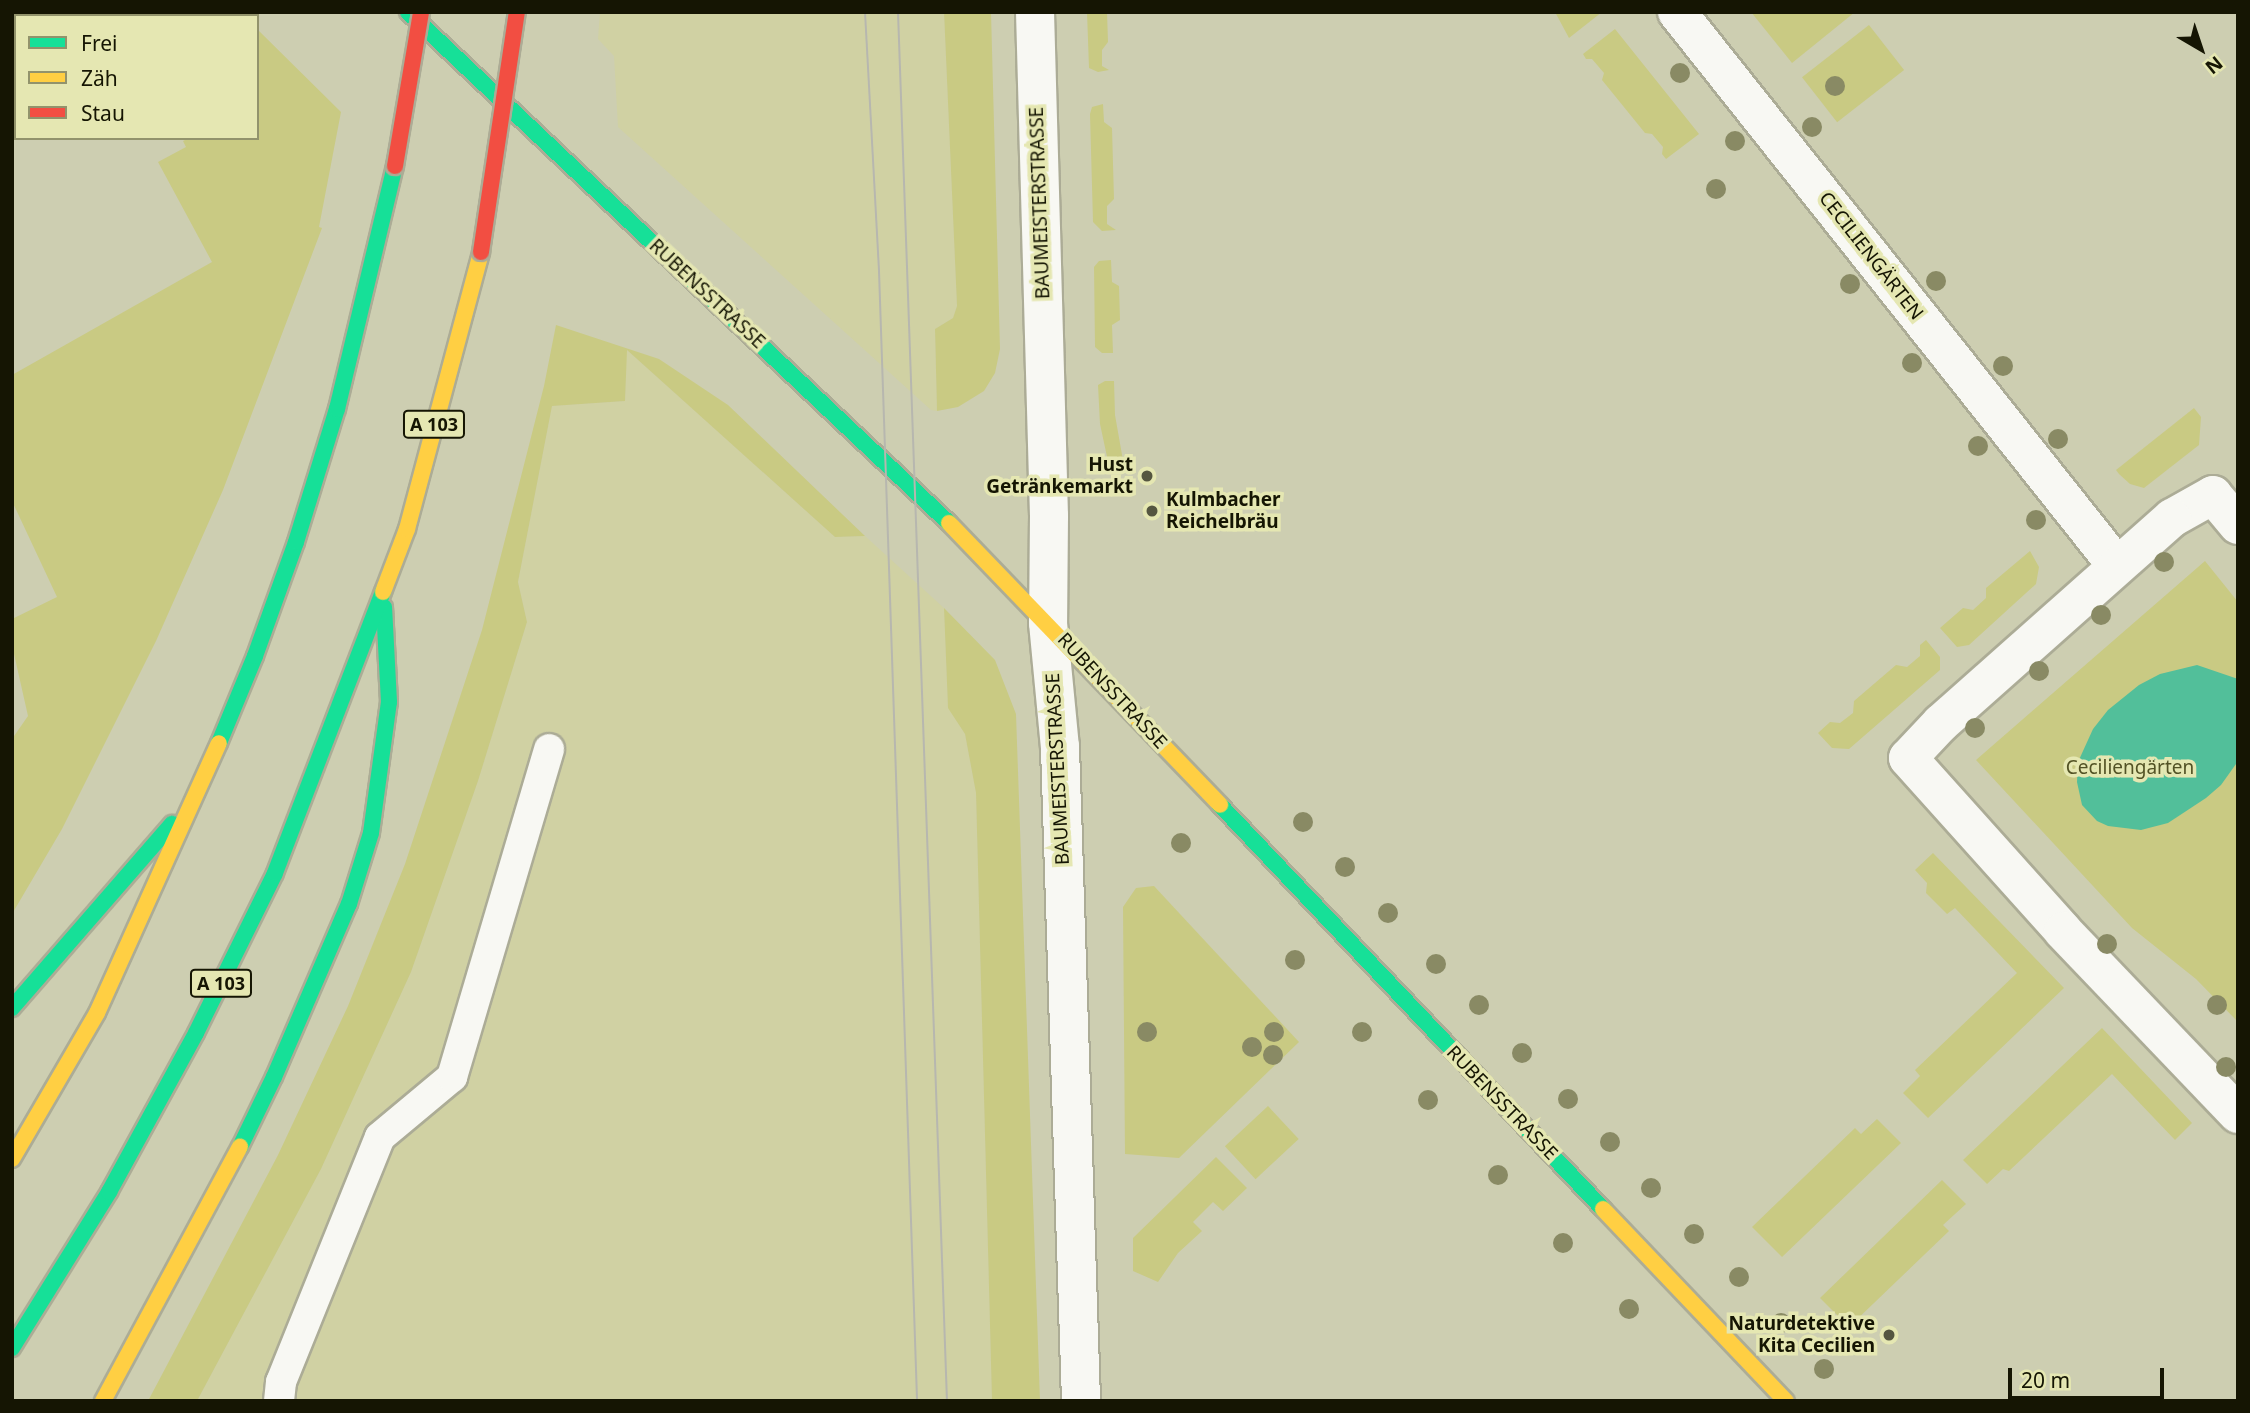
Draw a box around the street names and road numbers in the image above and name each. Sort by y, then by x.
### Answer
street label: BAUMEISTERSTRASSE [1025,106,1055,300]
street label: CECILIENGÄRTEN [1814,188,1928,324]
street label: RUBENSSTRASSE [644,235,770,353]
road number: A 103 [402,410,466,438]
street label: RUBENSSTRASSE [1053,628,1171,754]
street label: BAUMEISTERSTRASSE [1042,672,1074,866]
road number: A 103 [190,968,252,998]
street label: RUBENSSTRASSE [1442,1041,1562,1165]

